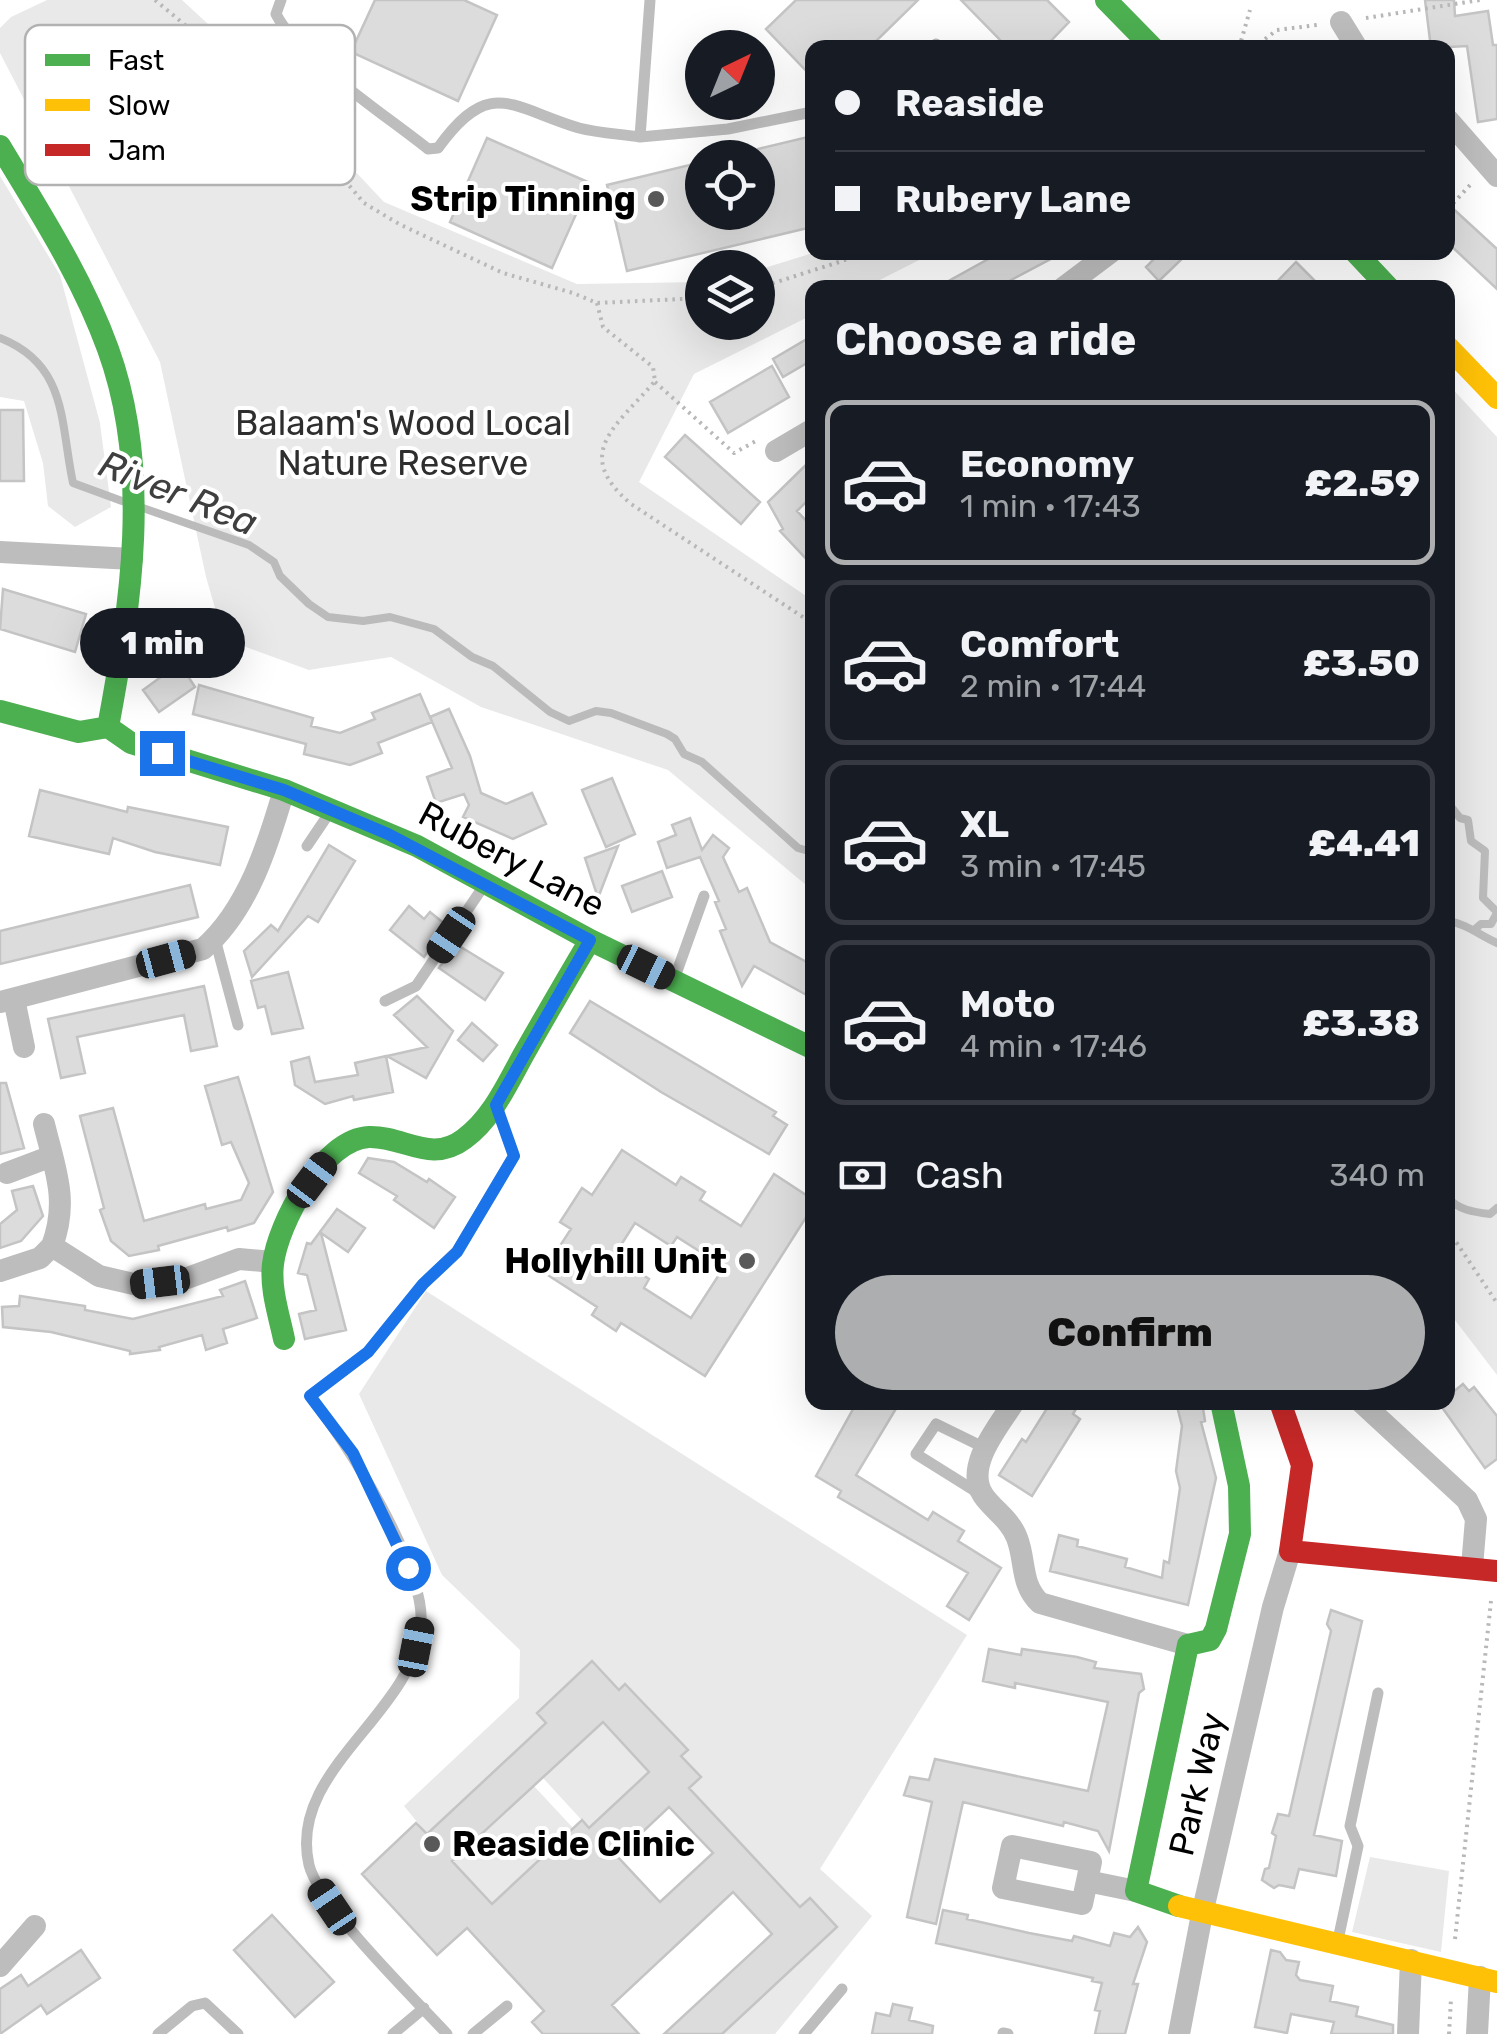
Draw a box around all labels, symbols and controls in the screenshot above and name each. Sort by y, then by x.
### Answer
legend [25,25,355,185]
north arrow [685,30,775,120]
map controls [685,30,775,340]
text: Fast [108,44,164,77]
text: Reaside [895,80,1044,126]
text: Slow [108,89,170,122]
text: Jam [108,134,166,167]
button: locate [685,140,775,230]
text: Rubery Lane [895,176,1131,222]
place label: Strip Tinning [410,178,636,220]
marker: Strip Tinning [645,188,667,210]
button: layers [685,250,775,340]
text: Choose a ride [835,313,1137,366]
park label: Balaam's Wood Local Nature Reserve [235,402,571,484]
icon: car [840,438,930,528]
water label: River Rea [92,440,264,546]
text: Economy [960,441,1134,487]
text: £2.59 [1304,460,1420,506]
text: 1 min · 17:43 [960,487,1141,525]
callout: 1 min [80,608,244,678]
icon: car [840,618,930,708]
text: Comfort [960,621,1119,667]
text: 1 min [121,624,204,662]
text: £3.50 [1303,640,1420,686]
text: 2 min · 17:44 [960,667,1147,705]
route end [140,731,185,776]
street label: Rubery Lane [412,792,612,926]
icon: car [840,798,930,888]
text: XL [960,801,1009,847]
text: £4.41 [1308,820,1420,866]
text: 3 min · 17:45 [960,847,1146,885]
car [422,902,480,968]
car [133,937,199,981]
car [612,940,680,994]
icon: car [840,978,930,1068]
text: Moto [960,981,1056,1027]
text: £3.38 [1302,1000,1420,1046]
text: 4 min · 17:46 [960,1027,1147,1065]
car [282,1147,342,1213]
icon: cash [835,1148,890,1203]
text: Cash [915,1152,1004,1198]
text: 340 m [1329,1156,1425,1194]
place label: Hollyhill Unit [504,1240,727,1282]
marker: Hollyhill Unit [736,1250,758,1272]
car [128,1263,192,1301]
button: Confirm [835,1275,1425,1390]
route start [386,1546,431,1591]
car [396,1615,436,1679]
street label: Park Way [1160,1708,1234,1860]
place label: Reaside Clinic [452,1823,695,1865]
marker: Reaside Clinic [421,1833,443,1855]
car [303,1874,361,1940]

